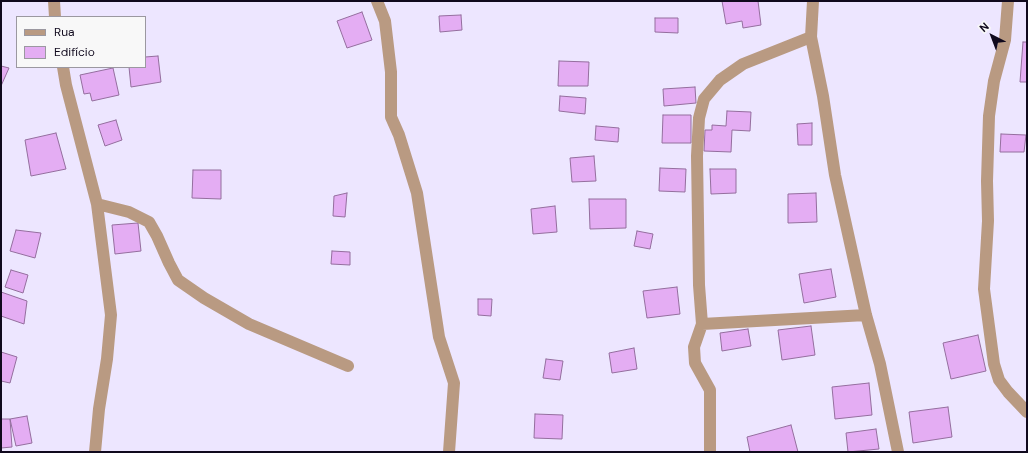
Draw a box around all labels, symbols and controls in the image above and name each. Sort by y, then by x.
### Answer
legend [16,16,146,68]
north arrow [972,16,1012,56]
text: N [976,19,992,35]
text: Rua [54,24,75,40]
text: Edifício [54,44,95,60]

